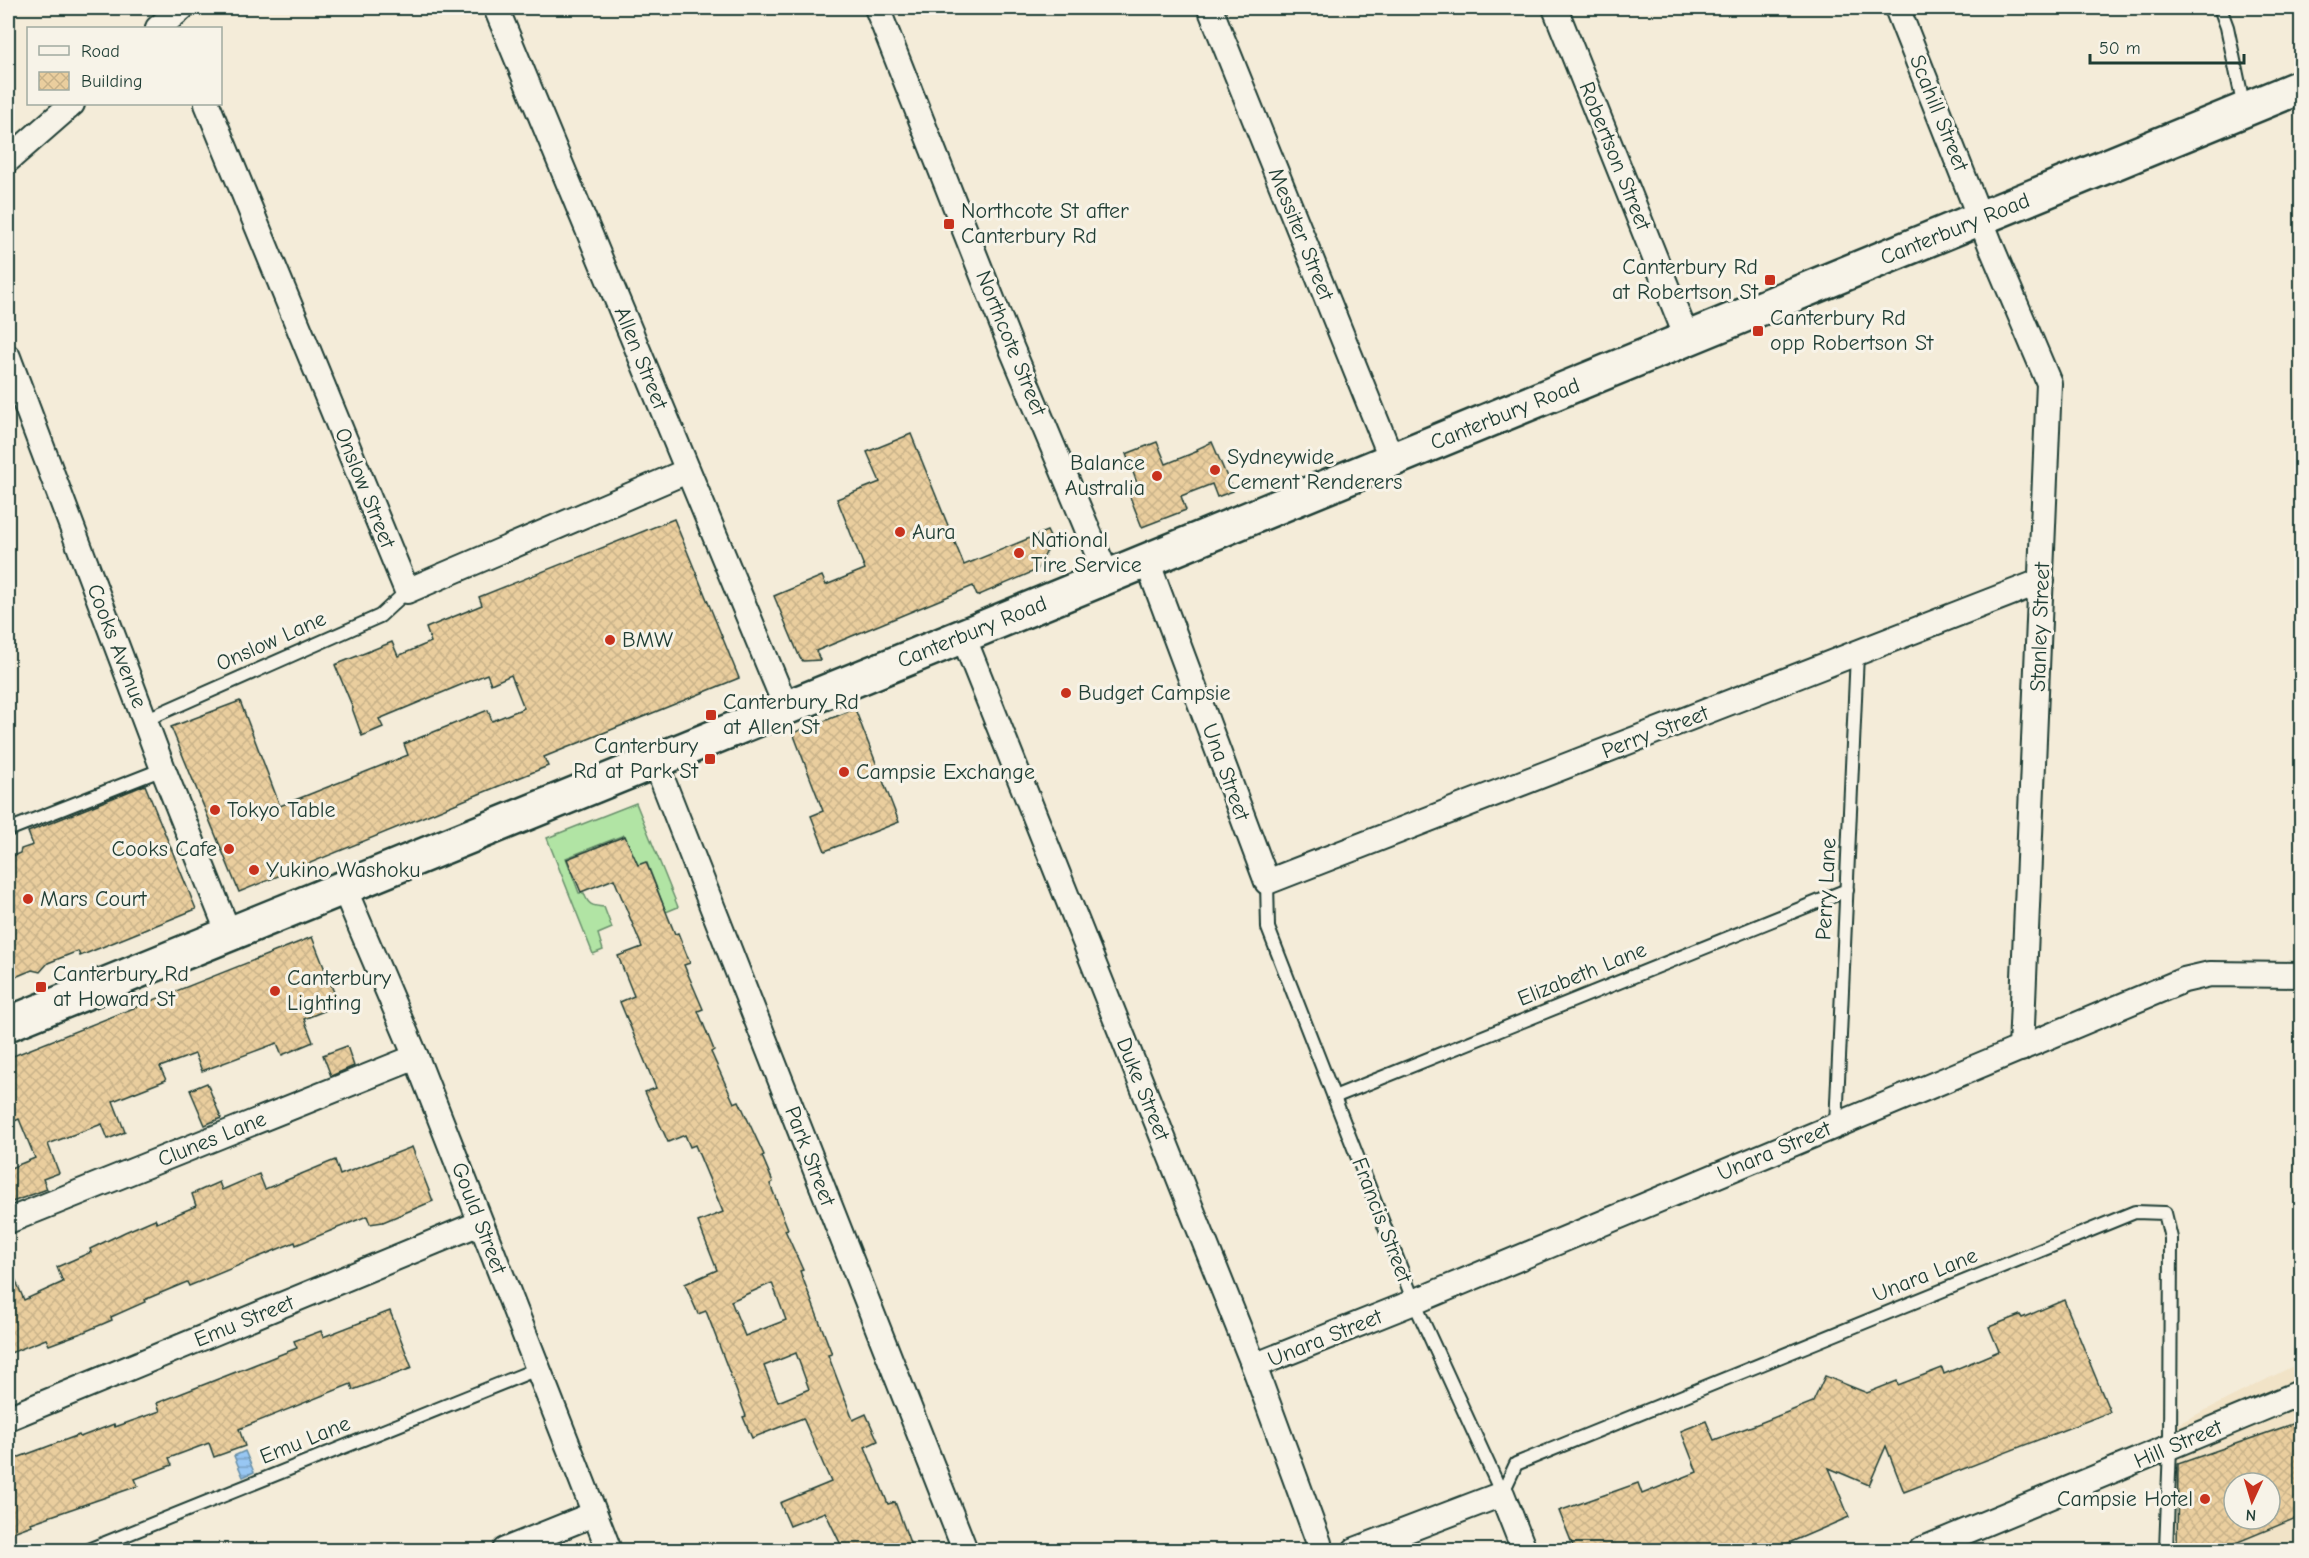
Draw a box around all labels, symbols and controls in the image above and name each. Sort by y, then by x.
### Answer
legend [27,27,222,105]
scale bar [2090,27,2244,65]
text: 50 m [2099,38,2141,59]
text: Road [81,41,120,62]
street label: Scahill Street [1904,51,1974,176]
text: Building [81,71,143,92]
street label: Robertson Street [1573,78,1657,235]
street label: Messiter Street [1263,164,1340,305]
street label: Canterbury Road [1876,187,2034,271]
place label: Northcote St after Canterbury Rd [961,198,1129,249]
marker: Northcote St after Canterbury Rd [942,217,956,231]
place label: Canterbury Rd at Robertson St [1612,254,1759,305]
street label: Northcote Street [970,267,1052,420]
marker: Canterbury Rd at Robertson St [1763,273,1777,287]
street label: Allen Street [609,303,674,414]
place label: Canterbury Rd opp Robertson St [1770,305,1934,356]
marker: Canterbury Rd opp Robertson St [1751,324,1765,338]
street label: Canterbury Road [1426,372,1584,456]
street label: Onslow Street [329,424,401,553]
place label: Sydneywide Cement Renderers [1227,444,1403,495]
place label: Balance Australia [1065,450,1145,501]
marker: Sydneywide Cement Renderers [1208,463,1222,477]
marker: Balance Australia [1150,469,1164,483]
place label: Aura [912,519,956,545]
marker: Aura [893,525,907,539]
place label: National Tire Service [1031,527,1142,578]
marker: National Tire Service [1012,546,1026,560]
street label: Stanley Street [2025,561,2055,692]
street label: Cooks Avenue [81,580,153,712]
street label: Canterbury Road [893,590,1051,674]
street label: Onslow Lane [212,605,330,677]
place label: BMW [622,627,673,653]
marker: BMW [603,633,617,647]
place label: Budget Campsie [1078,680,1231,706]
marker: Budget Campsie [1059,686,1073,700]
place label: Canterbury Rd at Allen St [723,689,859,740]
street label: Perry Street [1598,700,1713,764]
marker: Canterbury Rd at Allen St [704,708,718,722]
street label: Una Street [1196,720,1256,825]
place label: Canterbury Rd at Park St [573,733,699,784]
marker: Canterbury Rd at Park St [703,752,717,766]
place label: Campsie Exchange [856,759,1035,785]
marker: Campsie Exchange [837,765,851,779]
place label: Tokyo Table [227,797,336,823]
marker: Tokyo Table [208,803,222,817]
place label: Cooks Cafe [111,836,217,862]
street label: Perry Lane [1810,837,1842,941]
marker: Cooks Cafe [222,842,236,856]
place label: Yukino Washoku [266,857,421,883]
marker: Yukino Washoku [247,863,261,877]
place label: Mars Court [40,886,147,912]
marker: Mars Court [21,892,35,906]
street label: Elizabeth Lane [1514,936,1650,1012]
place label: Canterbury Rd at Howard St [53,961,189,1012]
place label: Canterbury Lighting [287,965,391,1016]
marker: Canterbury Rd at Howard St [34,980,48,994]
marker: Canterbury Lighting [268,984,282,998]
street label: Duke Street [1111,1034,1176,1145]
street label: Park Street [779,1103,841,1210]
street label: Clunes Lane [154,1106,270,1172]
street label: Unara Street [1713,1115,1835,1187]
street label: Francis Street [1346,1154,1418,1287]
street label: Gould Street [446,1158,512,1278]
street label: Unara Lane [1869,1242,1981,1308]
street label: Emu Street [190,1289,298,1353]
street label: Unara Street [1264,1303,1387,1373]
street label: Emu Lane [256,1410,354,1470]
street label: Hill Street [2130,1414,2227,1474]
north arrow [2222,1471,2282,1531]
place label: Campsie Hotel [2057,1486,2193,1512]
marker: Campsie Hotel [2198,1492,2212,1506]
text: N [2245,1506,2257,1524]

